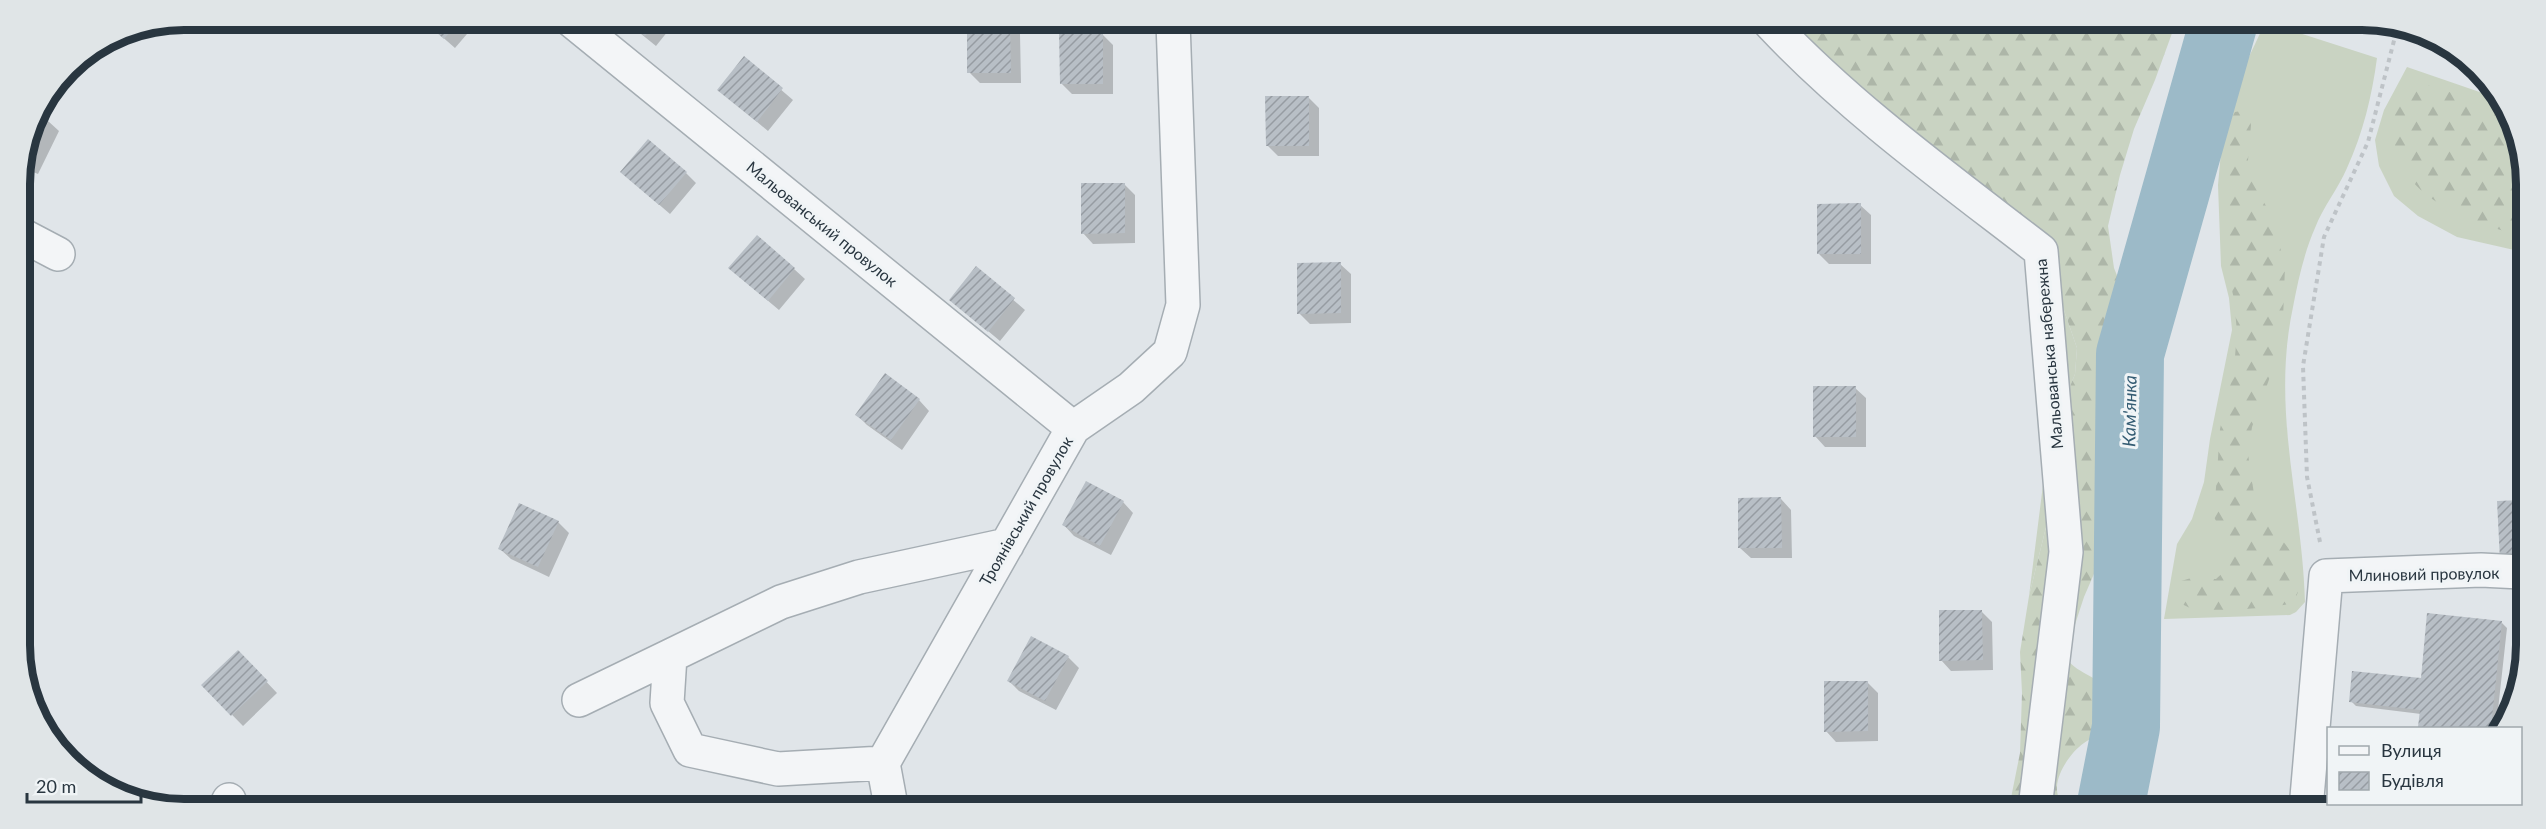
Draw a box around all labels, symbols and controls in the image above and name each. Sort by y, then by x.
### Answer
street label: Мальованський провулок [743,157,902,291]
street label: Мальованська набережна [2031,258,2066,450]
water label: Кам'янка [2117,375,2141,447]
street label: Троянівський провулок [975,432,1077,589]
street label: Млиновий провулок [2348,563,2500,584]
legend [2327,727,2522,805]
text: Вулиця [2381,739,2442,761]
scale bar [27,766,141,804]
text: Будівля [2381,769,2444,791]
text: 20 m [36,775,76,797]

